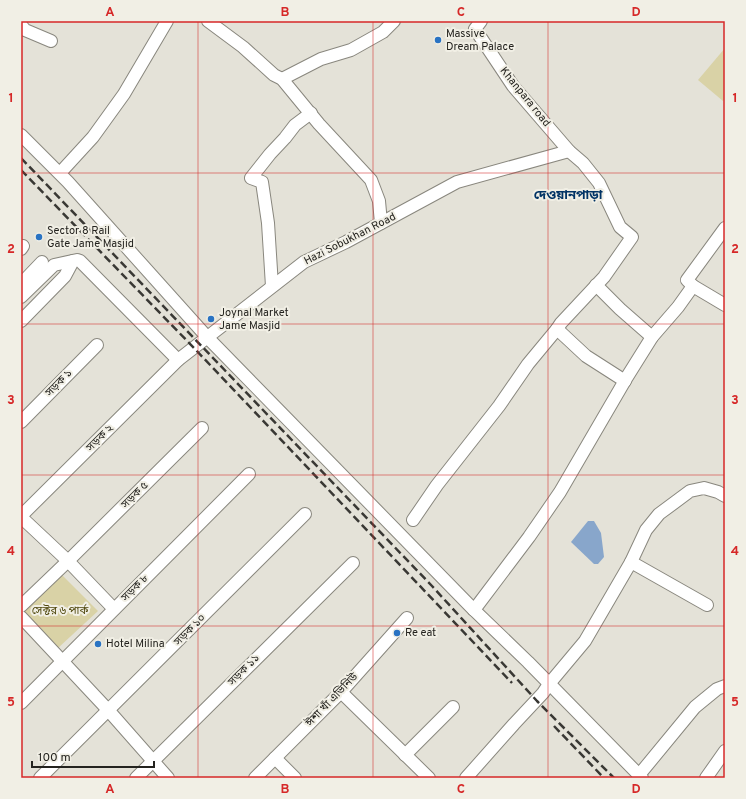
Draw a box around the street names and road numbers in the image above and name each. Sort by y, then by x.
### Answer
street label: Khanpara road [497,64,553,130]
street label: Hazi Sobukhan Road [302,210,398,268]
street label: সড়ক ১ [42,366,75,400]
street label: সড়ক ২ [83,421,117,455]
street label: সড়ক ৫ [118,478,152,512]
street label: সড়ক ৮ [118,571,152,605]
street label: সড়ক ১০ [170,611,209,650]
street label: সড়ক ১১ [224,651,263,690]
street label: ঈশা খাঁ এভিনিউ [302,670,361,731]

